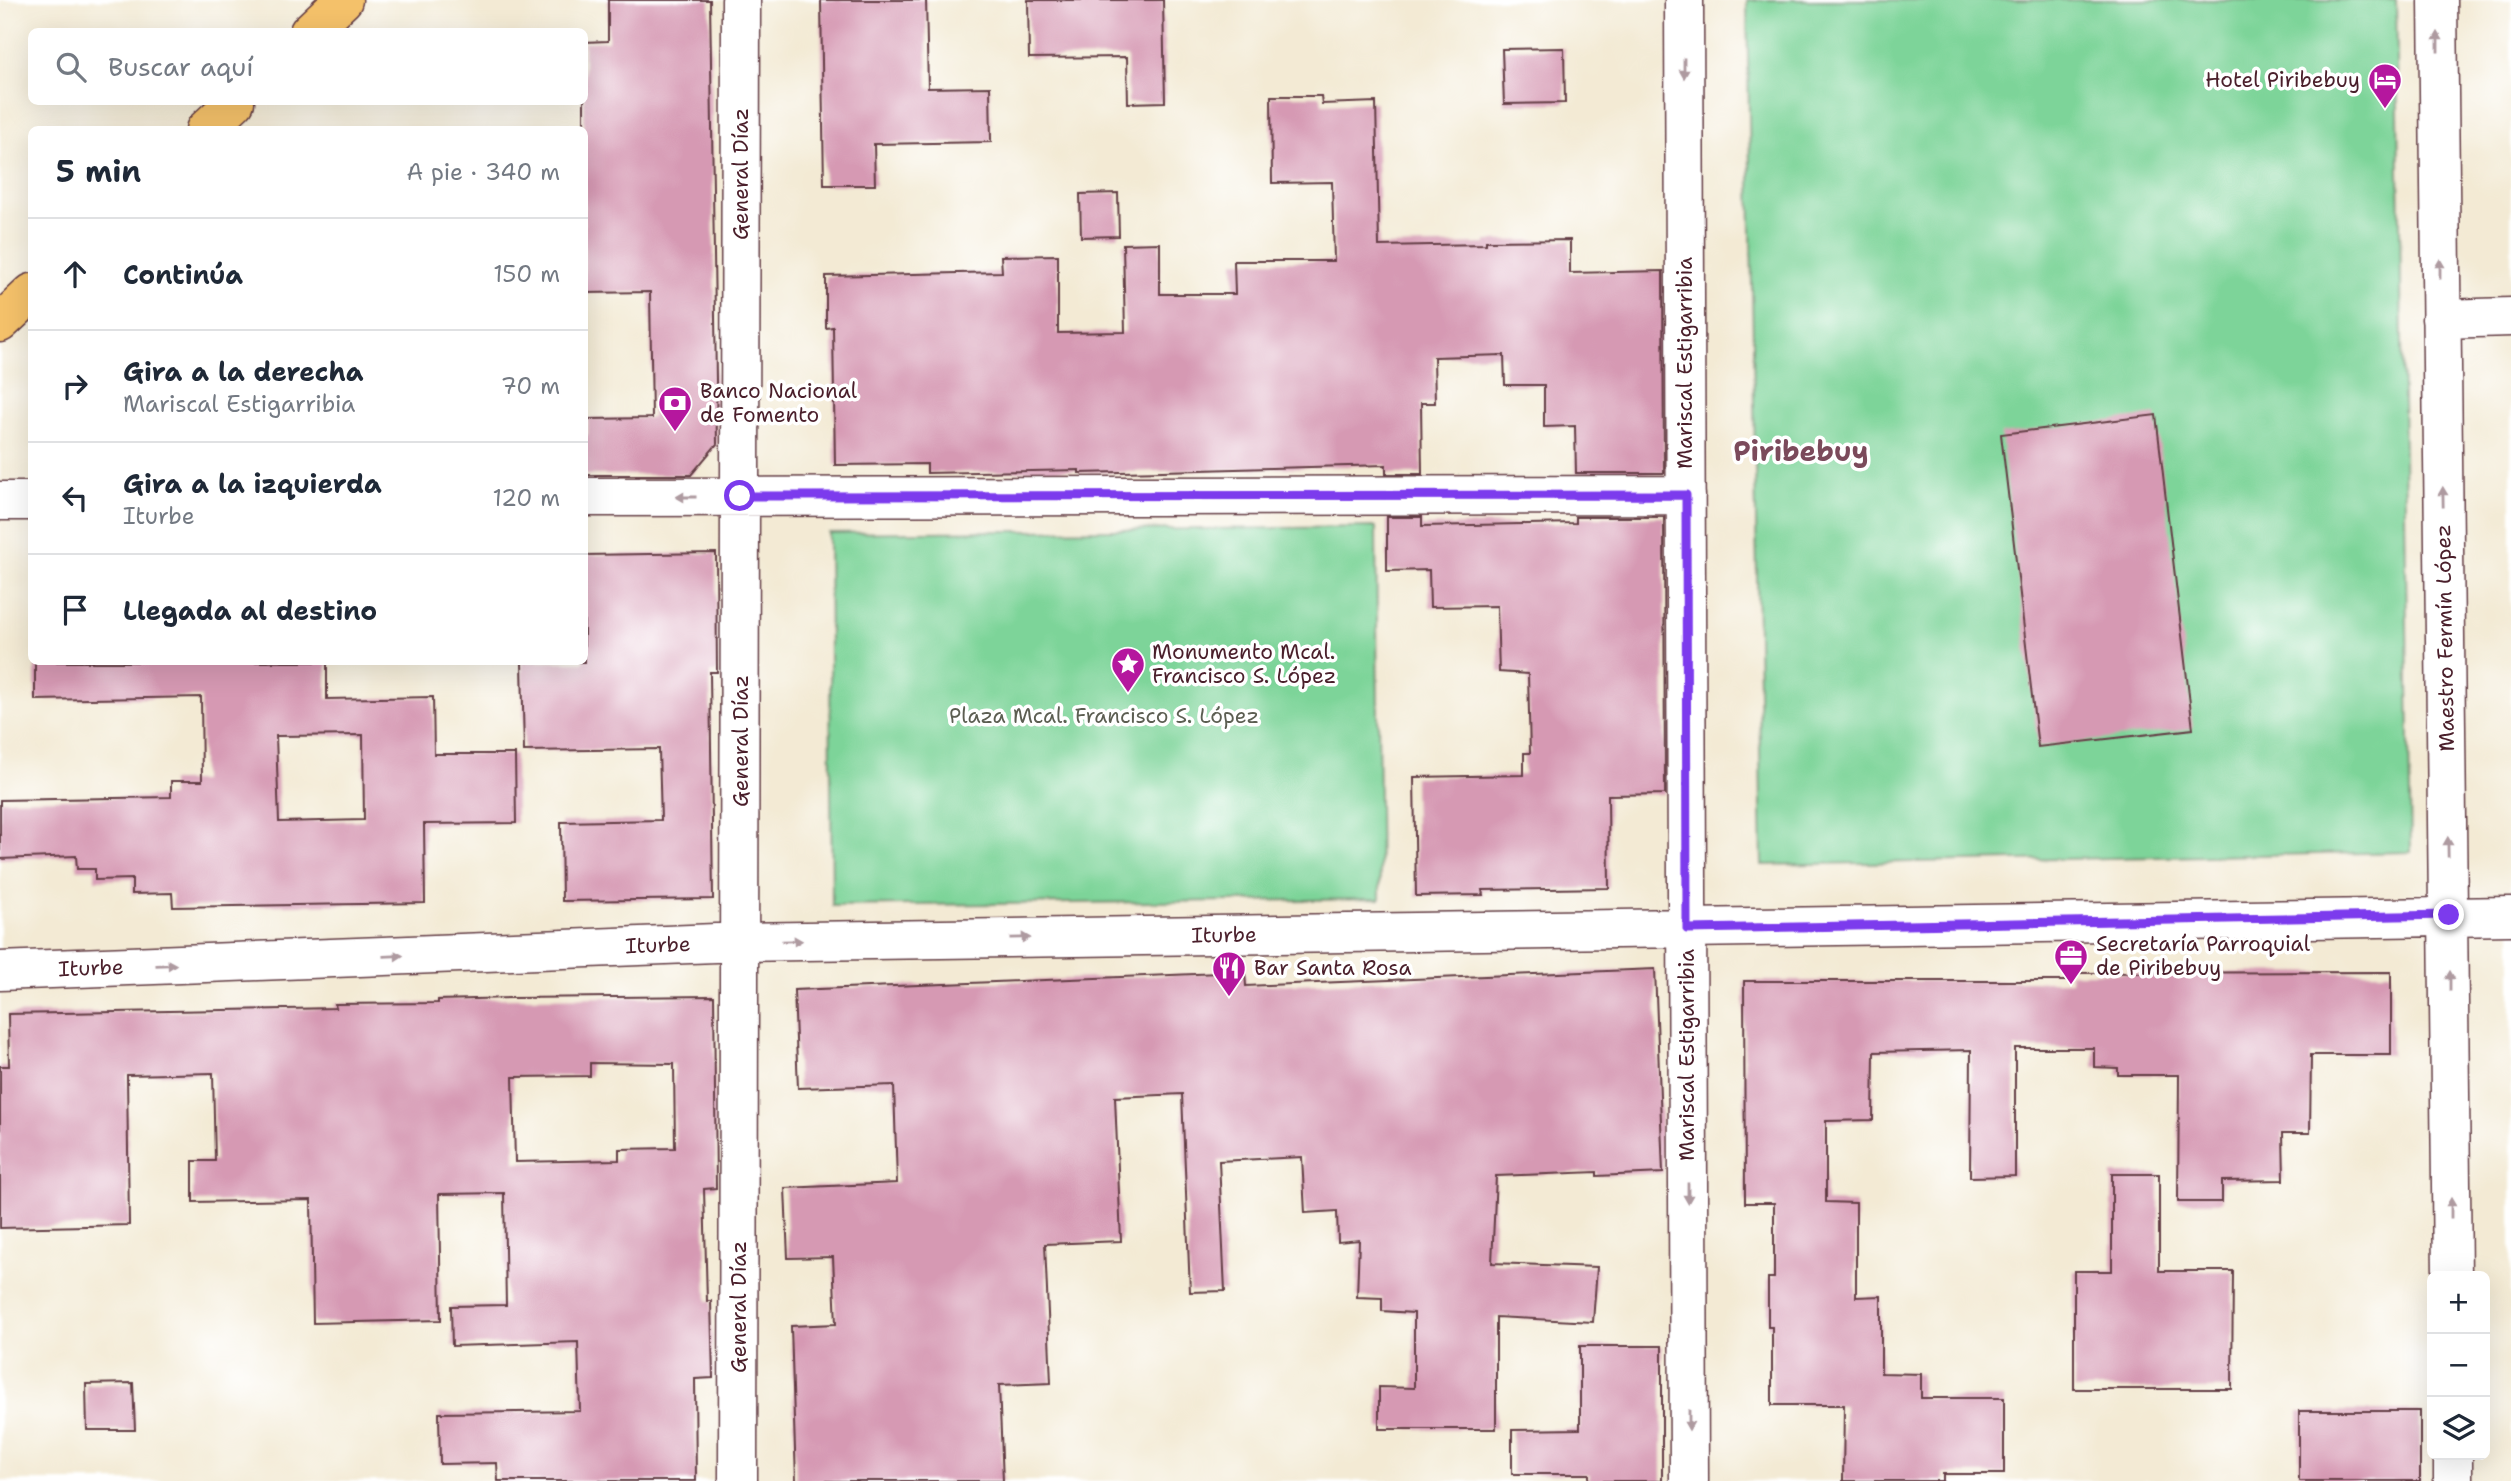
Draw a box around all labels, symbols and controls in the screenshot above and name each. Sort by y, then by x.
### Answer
search box [28,28,588,105]
one-way arrow [2432,31,2444,53]
icon: search [52,48,90,86]
text: Buscar aquí [108,49,254,84]
one-way arrow [1678,57,1690,79]
hotel icon: Hotel Piribebuy [2366,61,2404,110]
place label: Hotel Piribebuy [2205,66,2360,94]
street label: General Díaz [727,108,755,240]
text: 5 min [56,151,141,192]
text: A pie · 340 m [407,157,560,187]
icon: ahead [56,255,94,293]
text: Continúa [123,257,243,292]
street label: Mariscal Estigarribia [1671,257,1699,469]
one-way arrow [2434,258,2446,280]
text: 150 m [493,259,560,289]
text: Gira a la derecha [123,354,364,389]
icon: right [56,367,94,405]
text: 70 m [501,371,560,401]
place label: Banco Nacional de Fomento [700,377,858,429]
bank icon: Banco Nacional de Fomento [656,384,694,433]
text: Mariscal Estigarribia [123,389,355,419]
district label: Piribebuy [1733,432,1869,470]
text: Gira a la izquierda [123,466,382,501]
icon: left [56,479,94,517]
route start [724,480,755,511]
text: 120 m [492,483,560,513]
one-way arrow [2437,486,2449,508]
one-way arrow [675,491,697,502]
text: Iturbe [123,501,195,531]
street label: Maestro Fermín López [2429,524,2461,752]
icon: arrive [56,591,94,629]
text: Llegada al destino [123,593,377,628]
place label: Monumento Mcal. Francisco S. López [1152,638,1336,690]
place icon: Monumento Mcal. Francisco S. López [1109,645,1147,694]
street label: General Díaz [727,675,755,807]
park label: Plaza Mcal. Francisco S. López [949,702,1259,730]
one-way arrow [2443,836,2454,858]
route end [2433,899,2464,930]
street label: Iturbe [1191,920,1257,950]
street label: Iturbe [625,930,691,960]
place label: Secretaría Parroquial de Piribebuy [2096,930,2311,982]
one-way arrow [1009,932,1031,944]
one-way arrow [781,936,803,947]
office icon: Secretaría Parroquial de Piribebuy [2052,937,2090,986]
restaurant icon: Bar Santa Rosa [1210,949,1248,998]
street label: Mariscal Estigarribia [1673,949,1701,1161]
one-way arrow [383,950,405,961]
street label: Iturbe [58,953,124,983]
place label: Bar Santa Rosa [1254,954,1412,982]
one-way arrow [155,959,177,970]
one-way arrow [2444,969,2456,991]
one-way arrow [1682,1182,1694,1204]
one-way arrow [2445,1197,2457,1219]
street label: General Díaz [725,1241,753,1373]
map controls [2427,1271,2490,1460]
button: + [2427,1271,2490,1334]
button: − [2427,1334,2490,1397]
button: layers [2427,1397,2490,1460]
one-way arrow [1683,1410,1695,1432]

